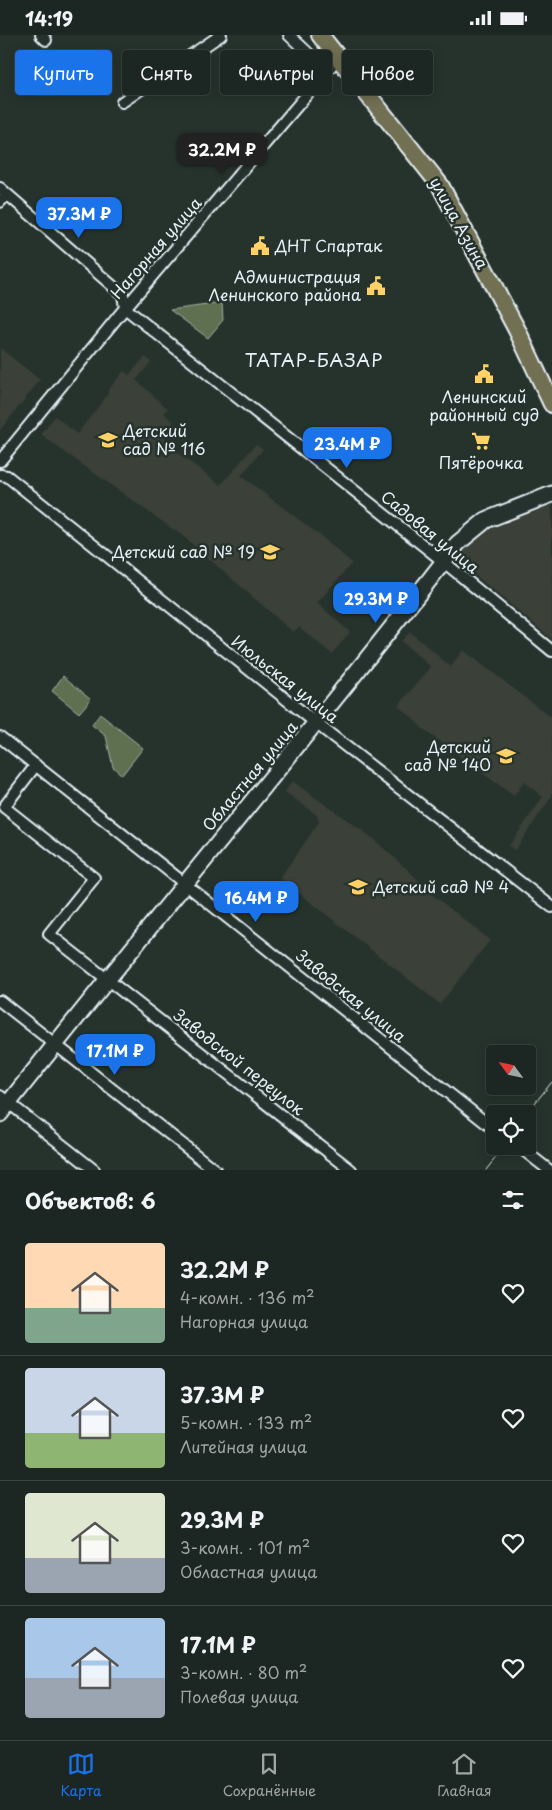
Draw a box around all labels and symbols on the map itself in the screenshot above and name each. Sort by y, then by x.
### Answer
pin: 32.2M ₽ [176,133,268,175]
street label: улица Азина [425,172,495,273]
street label: Нагорная улица [104,191,206,304]
pin: 37.3M ₽ [33,197,125,239]
place label: ДНТ Спартак [274,233,383,257]
public building icon: ДНТ Спартак [249,235,271,257]
place label: Администрация Ленинского района [209,264,361,306]
public building icon: Администрация Ленинского района [365,275,387,297]
district label: ТАТАР-БАЗАР [245,346,383,373]
public building icon: Ленинский районный суд [473,363,495,385]
place label: Ленинский районный суд [429,384,539,426]
place label: Детский сад № 116 [122,418,205,460]
pin: 23.4M ₽ [301,427,393,469]
school or university icon: Детский сад № 116 [97,429,119,451]
supermarket icon: Пятёрочка [470,430,492,452]
place label: Пятёрочка [439,450,523,474]
street label: Садовая улица [376,484,485,578]
place label: Детский сад № 19 [111,539,255,563]
school or university icon: Детский сад № 19 [259,541,281,563]
pin: 29.3M ₽ [330,581,422,624]
street label: Июльская улица [227,629,344,728]
street label: Областная улица [196,715,303,836]
place label: Детский сад № 140 [404,734,491,776]
school or university icon: Детский сад № 140 [495,745,517,767]
place label: Детский сад № 4 [372,874,509,898]
school or university icon: Детский сад № 4 [347,876,369,898]
pin: 16.4M ₽ [210,881,302,923]
street label: Заводская улица [291,943,412,1047]
street label: Заводской переулок [169,1002,310,1120]
pin: 17.1M ₽ [69,1033,161,1076]
north arrow [486,1045,536,1095]

